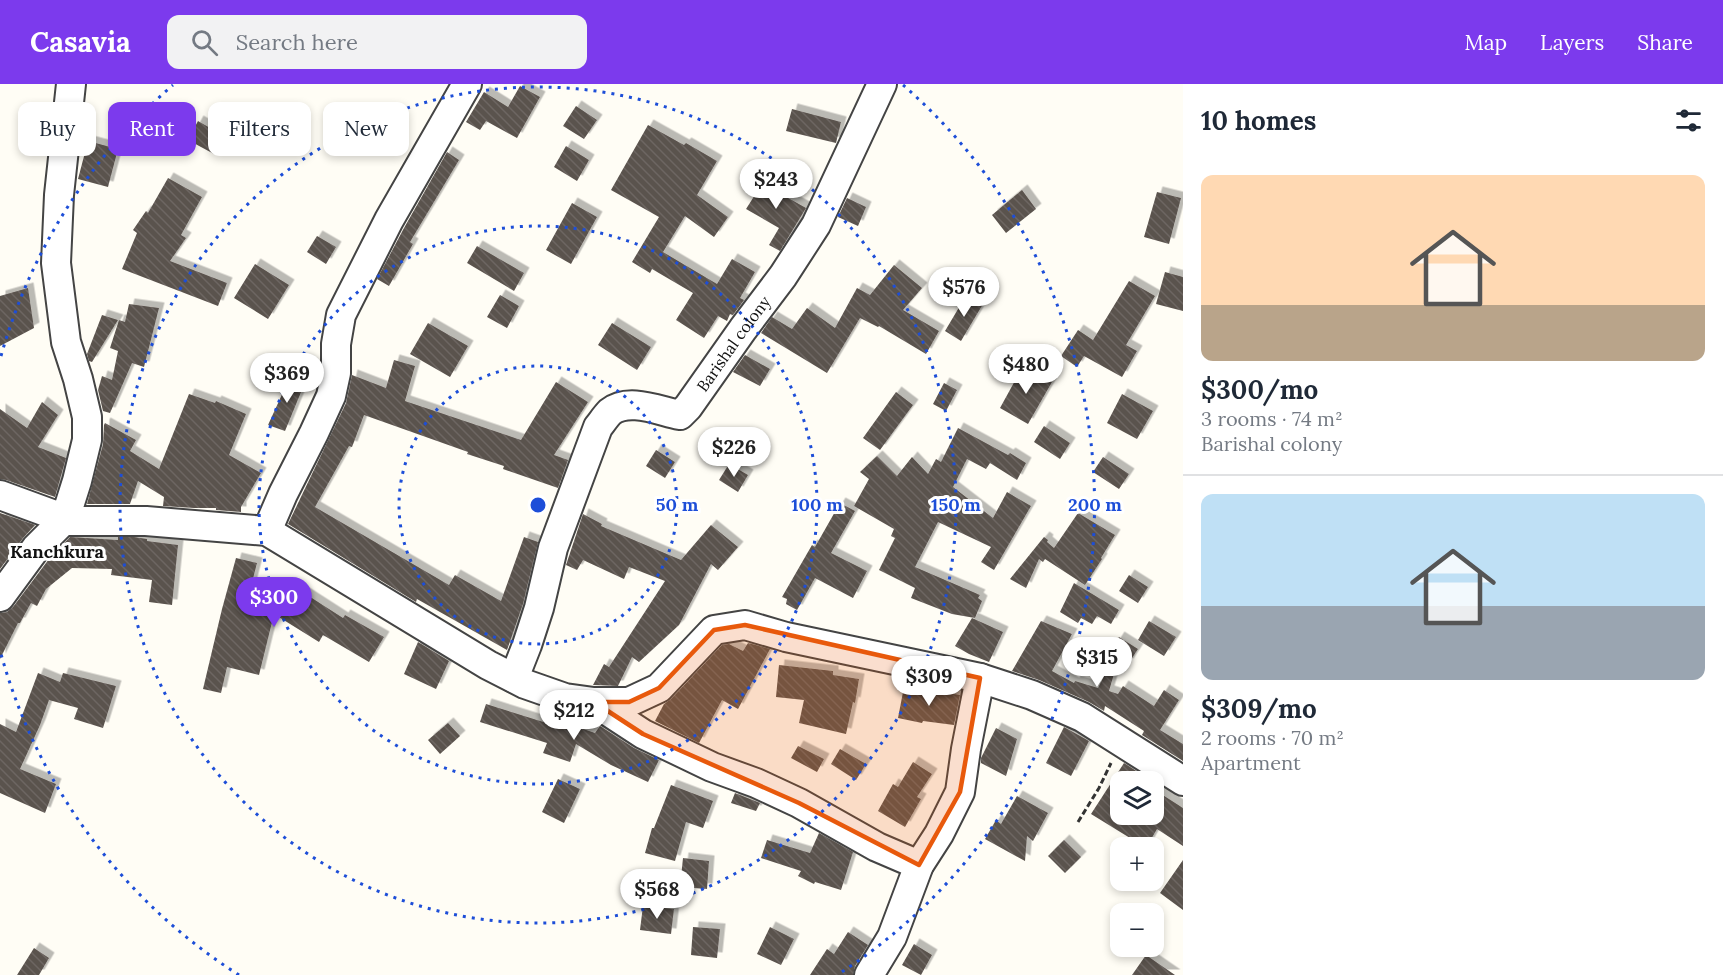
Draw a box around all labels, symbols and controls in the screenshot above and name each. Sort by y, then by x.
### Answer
search box [167,15,587,69]
text: Casavia [30,24,131,60]
icon: search [188,26,221,59]
text: Search here [236,28,358,56]
text: Map [1464,29,1507,56]
text: Layers [1540,29,1604,56]
text: Share [1637,29,1693,56]
chip: Buy [18,102,96,156]
chip: Rent [108,102,196,156]
chip: Filters [208,102,311,156]
chip: New [323,102,409,156]
text: 10 homes [1201,104,1316,137]
icon: filters [1672,104,1705,137]
pin: $243 [740,159,812,210]
text: $243 [754,166,798,191]
icon: home [1399,214,1507,322]
pin: $576 [928,267,1000,318]
text: $576 [942,274,986,299]
street label: Barishal colony [692,291,775,395]
pin: $480 [990,344,1062,395]
text: $480 [1003,351,1049,376]
pin: $369 [251,353,323,404]
text: $369 [264,360,310,385]
text: $300/mo [1201,373,1318,406]
text: 3 rooms · 74 m² [1201,406,1343,431]
pin: $226 [698,427,770,478]
text: Barishal colony [1201,431,1342,456]
text: $226 [712,434,756,459]
text: 50 m [656,493,699,516]
text: 100 m [791,493,843,516]
text: 150 m [931,493,981,516]
text: 200 m [1068,493,1122,516]
centre of rings [528,495,548,515]
icon: home [1399,533,1507,641]
district label: Kanchkura [10,540,105,563]
pin: $300 [238,577,310,628]
text: $300 [250,584,298,609]
pin: $315 [1061,637,1133,688]
text: $315 [1076,644,1118,669]
pin: $309 [893,656,965,707]
text: $309 [905,663,953,688]
pin: $212 [538,690,610,741]
text: $309/mo [1201,692,1317,725]
text: $212 [553,697,595,722]
text: 2 rooms · 70 m² [1201,725,1344,750]
text: Apartment [1201,750,1301,775]
map controls [1110,771,1164,957]
button: layers [1110,771,1164,825]
button: + [1110,837,1164,891]
pin: $568 [621,869,693,920]
text: $568 [634,876,680,901]
button: − [1110,903,1164,957]

